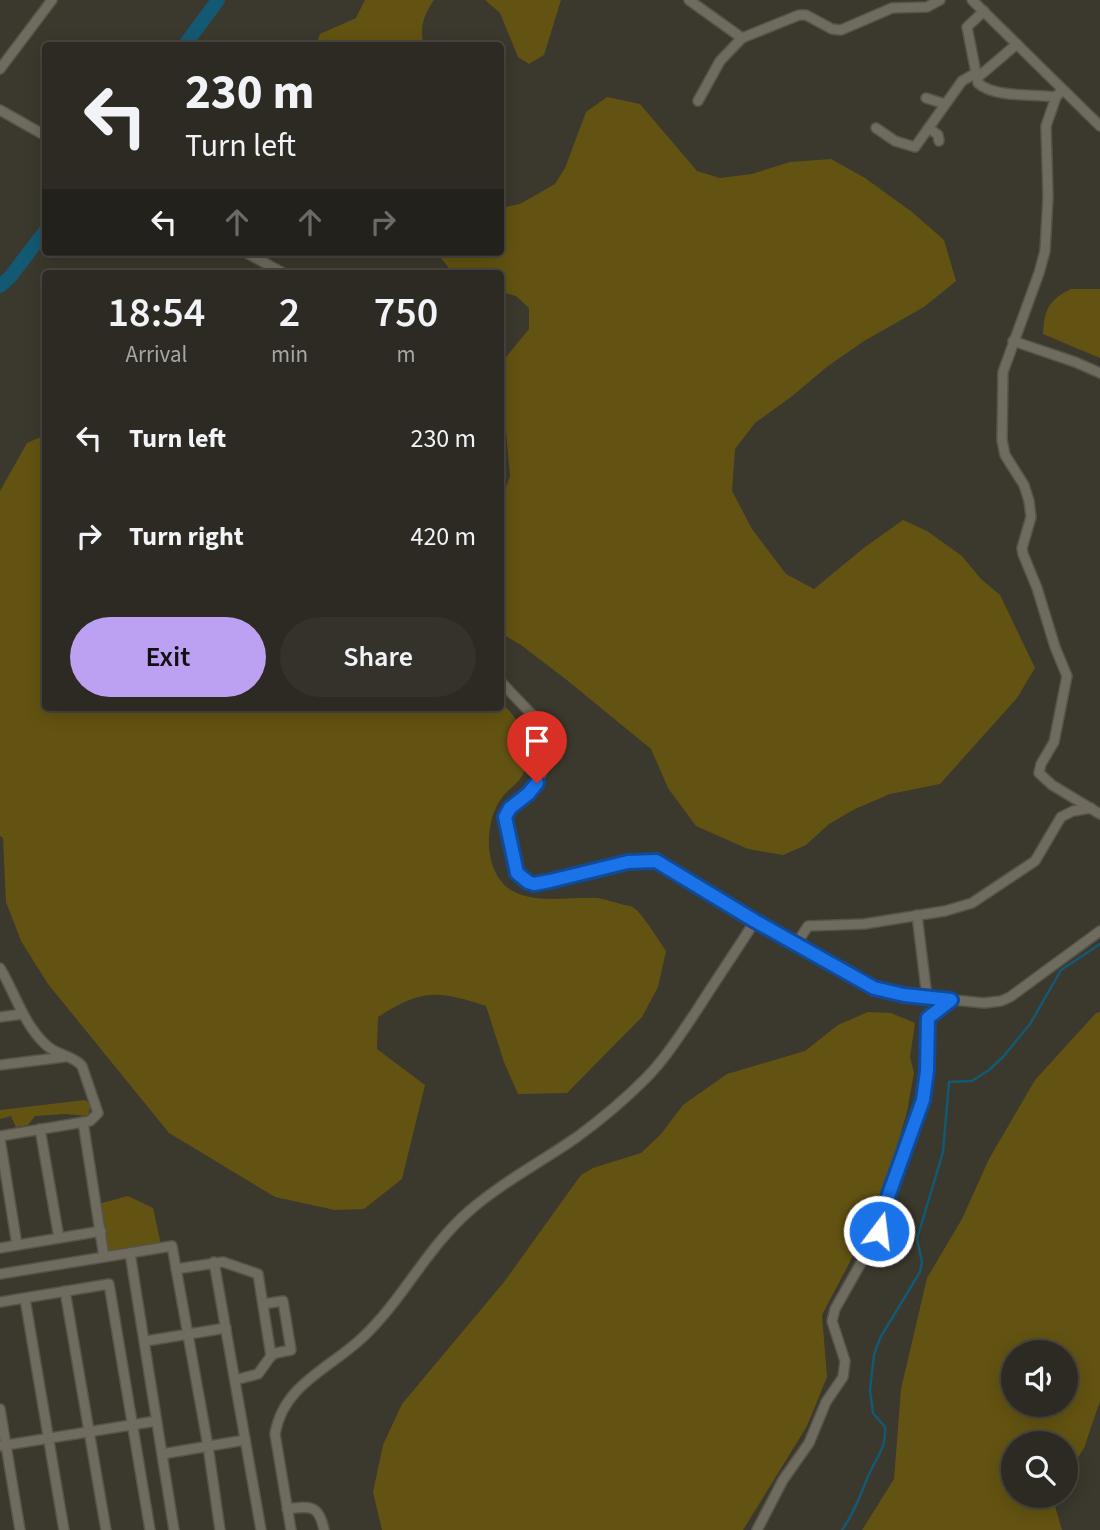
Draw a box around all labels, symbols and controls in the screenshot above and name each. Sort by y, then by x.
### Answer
text: 230 m [185,58,314,128]
icon: left [70,70,161,161]
text: Turn left [185,123,296,169]
icon: left [145,203,183,241]
icon: ahead [218,203,256,241]
icon: ahead [291,203,329,241]
icon: right [364,203,402,241]
text: 18:54 [108,283,205,343]
text: 2 [279,283,300,343]
text: 750 [374,283,438,343]
text: Arrival [126,338,187,371]
text: min [271,338,308,371]
text: m [397,338,416,371]
icon: left [70,419,108,457]
text: Turn left [129,420,226,457]
text: 230 m [410,420,476,457]
icon: right [70,517,108,555]
text: Turn right [129,518,244,555]
text: 420 m [410,518,476,555]
button: Exit [70,617,266,697]
button: Share [280,617,476,697]
pin [507,711,567,783]
icon: arrive [518,722,556,760]
position arrow [842,1194,916,1268]
map controls [1001,1340,1078,1508]
button: sound [1001,1340,1078,1417]
button: search [1001,1431,1078,1508]

